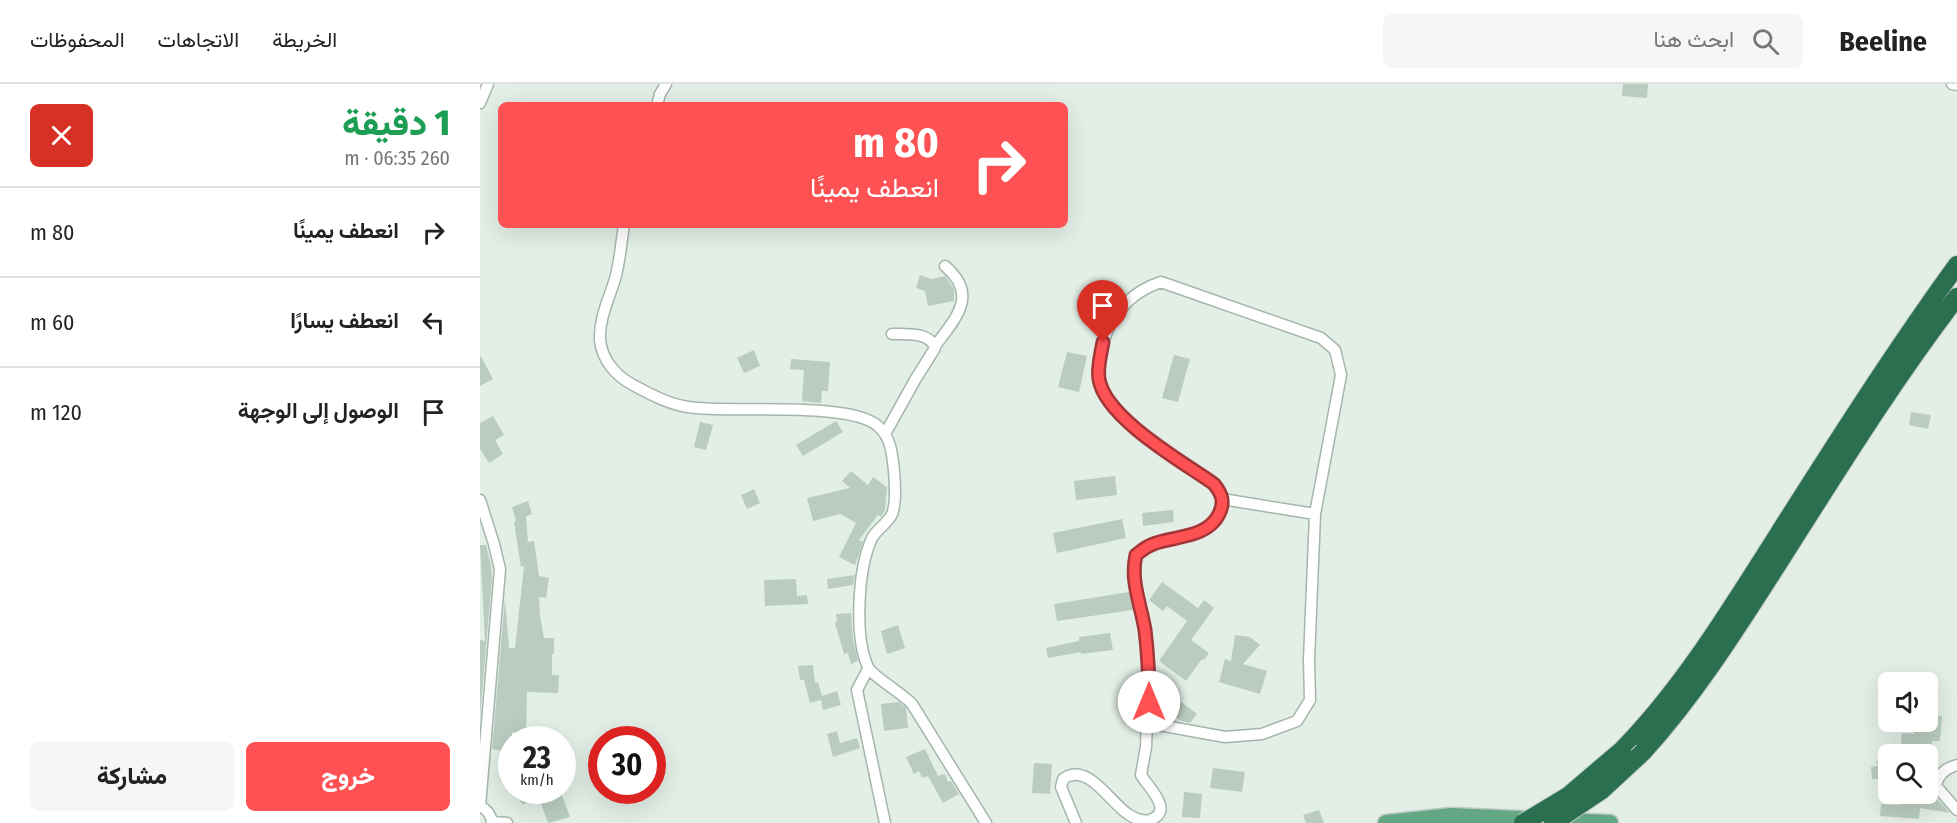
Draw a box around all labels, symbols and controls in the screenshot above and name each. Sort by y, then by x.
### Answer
search box [1383,14,1803,68]
icon: search [1749,25,1782,58]
text: Beeline [1839,25,1927,58]
text: ابحث هنا [1654,26,1734,53]
text: المحفوظات [30,27,125,53]
text: الاتجاهات [158,27,239,53]
text: الخريطة [272,27,337,53]
text: 1 دقيقة [342,101,450,145]
button: close [30,104,93,167]
text: 80 m [853,118,939,168]
icon: right [960,126,1038,204]
text: 260 m · 06:35 [344,146,450,170]
text: انعطف يمينًا [810,172,939,204]
icon: right [417,216,450,249]
text: انعطف يمينًا [293,217,399,244]
text: 80 m [30,219,75,246]
pin [1077,280,1128,342]
icon: arrive [1086,289,1119,322]
icon: left [417,306,450,339]
text: انعطف يسارًا [290,307,399,334]
text: 60 m [30,309,74,336]
icon: arrive [417,396,450,429]
text: الوصول إلى الوجهة [238,397,399,424]
text: 120 m [30,399,82,426]
position arrow [1117,670,1181,734]
map controls [1878,672,1938,804]
button: sound [1878,672,1938,732]
speed limit sign: 30 [588,726,666,804]
text: 23 [523,740,551,776]
button: مشاركة [30,742,234,811]
button: خروج [246,742,450,811]
button: search [1878,744,1938,804]
text: km/h [520,771,554,789]

